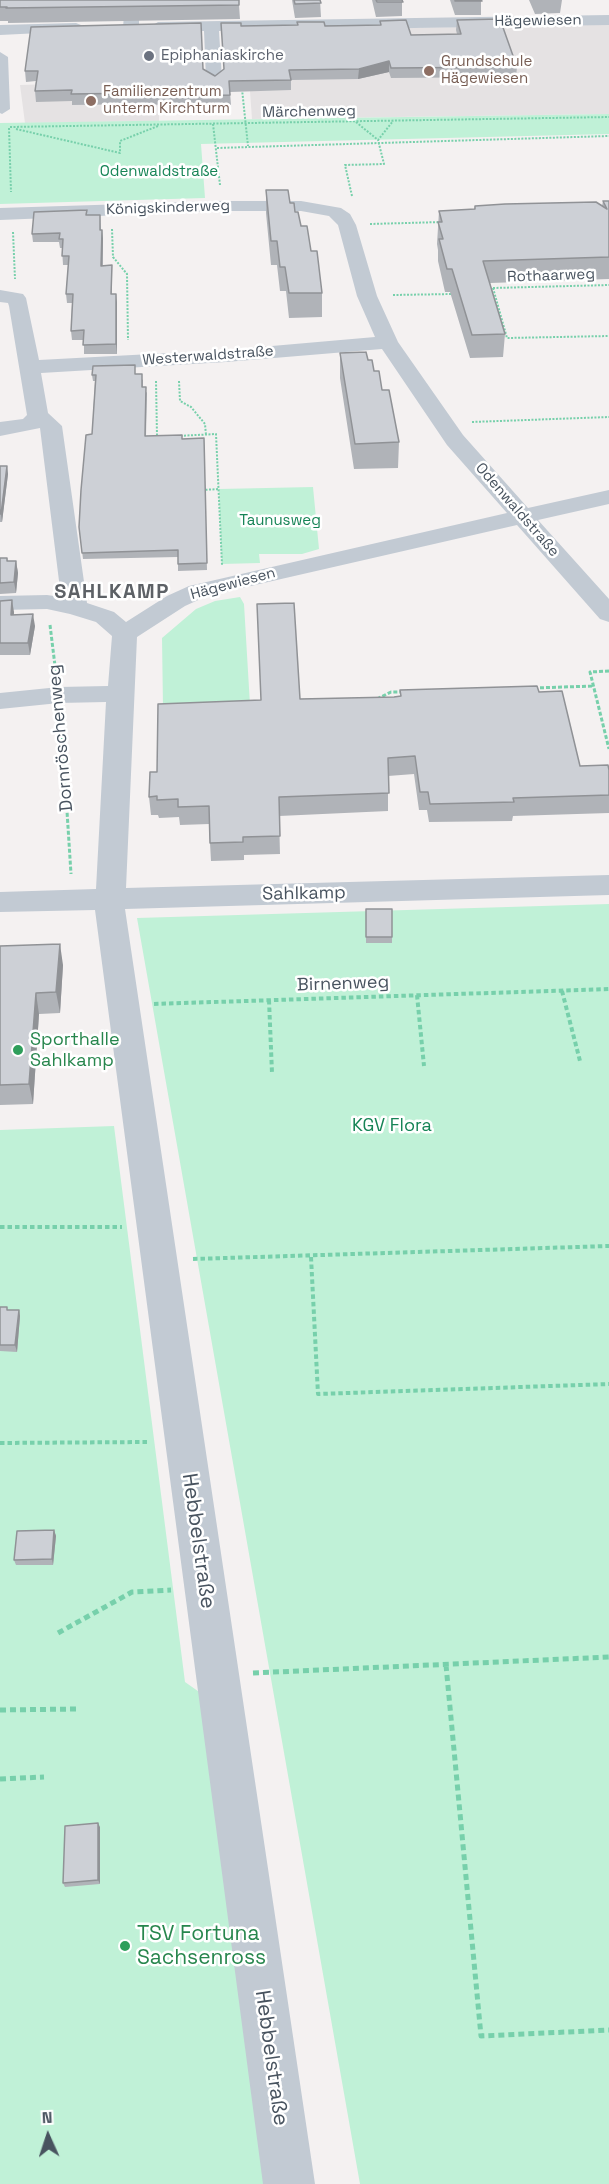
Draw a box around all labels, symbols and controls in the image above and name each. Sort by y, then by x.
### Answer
street label: Hägewiesen [494,11,582,31]
place label: Epiphaniaskirche [161,47,284,65]
marker: Epiphaniaskirche [142,49,156,63]
place label: Grundschule Hägewiesen [441,53,532,88]
marker: Grundschule Hägewiesen [422,64,436,78]
place label: Familienzentrum unterm Kirchturm [103,83,230,118]
marker: Familienzentrum unterm Kirchturm [84,94,98,108]
street label: Märchenweg [262,102,356,122]
park label: Odenwaldstraße [100,163,218,181]
street label: Königskinderweg [106,197,230,219]
street label: Rothaarweg [507,265,595,287]
street label: Westerwaldstraße [142,342,274,370]
street label: Odenwaldstraße [471,459,563,561]
park label: Taunusweg [239,512,321,530]
street label: Hägewiesen [189,564,277,604]
district label: SAHLKAMP [54,581,170,605]
street label: Dornröschenweg [44,663,78,813]
street label: Sahlkamp [262,882,346,906]
street label: Birnenweg [297,972,389,996]
place label: Sporthalle Sahlkamp [30,1029,120,1072]
marker: Sporthalle Sahlkamp [11,1043,25,1057]
park label: KGV Flora [352,1115,432,1137]
street label: Hebbelstraße [176,1472,220,1610]
place label: TSV Fortuna Sachsenross [137,1921,266,1971]
marker: TSV Fortuna Sachsenross [118,1939,132,1953]
street label: Hebbelstraße [249,1989,293,2127]
north arrow [18,2106,78,2166]
text: N [41,2107,53,2128]

